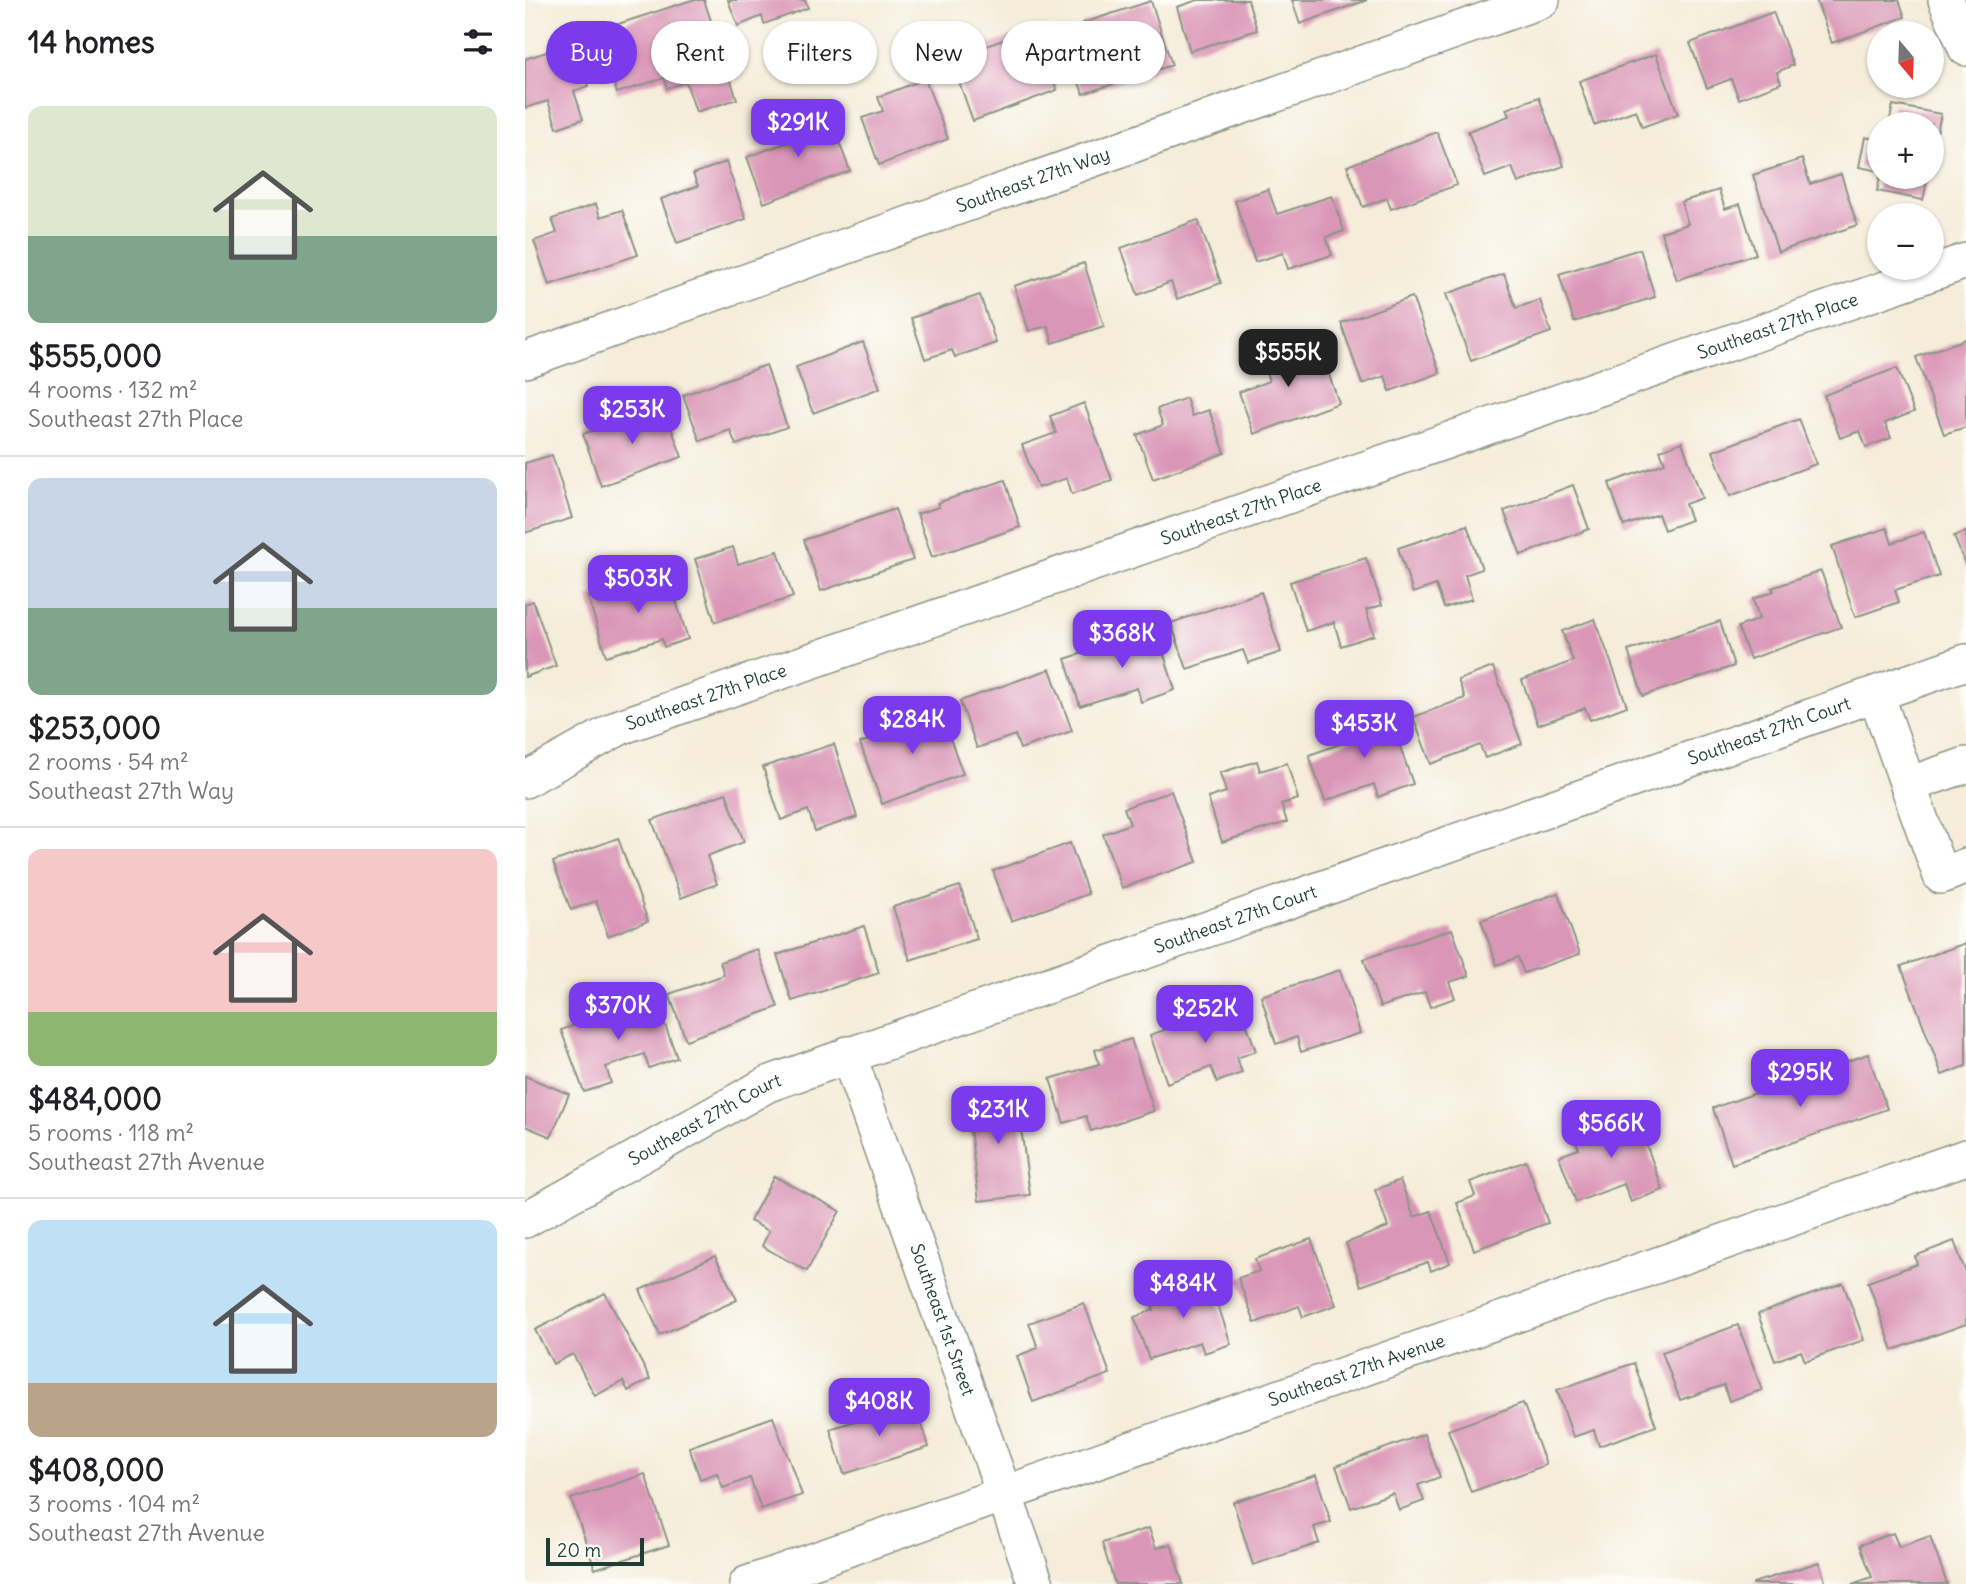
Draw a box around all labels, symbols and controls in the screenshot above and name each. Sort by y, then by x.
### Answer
chip: Buy [546,21,637,84]
chip: Rent [651,21,749,84]
chip: Filters [763,21,877,84]
chip: New [891,21,987,84]
chip: Apartment [1001,21,1165,84]
north arrow [1867,21,1944,98]
map controls [1867,21,1944,280]
text: 14 homes [28,23,155,61]
icon: filters [459,23,497,61]
pin: $291K [749,100,847,159]
text: $291K [767,107,829,136]
button: + [1867,112,1944,189]
street label: Southeast 27th Way [953,142,1113,217]
icon: home [200,152,326,278]
button: − [1867,203,1944,280]
street label: Southeast 27th Place [1694,287,1861,364]
pin: $555K [1239,330,1337,389]
text: $555,000 [28,337,162,375]
text: $555K [1255,337,1321,366]
text: 4 rooms · 132 m² [28,375,198,404]
pin: $253K [583,386,681,446]
text: $253K [599,394,665,423]
text: Southeast 27th Place [28,404,243,433]
street label: Southeast 27th Place [1157,473,1324,550]
icon: home [200,524,326,650]
pin: $503K [589,556,687,615]
text: $503K [604,563,672,592]
pin: $368K [1073,610,1171,670]
text: $368K [1089,618,1155,647]
street label: Southeast 27th Place [623,658,790,735]
street label: Southeast 27th Court [1685,692,1853,770]
pin: $284K [863,696,961,756]
pin: $453K [1315,700,1413,760]
text: $284K [879,704,945,733]
text: $453K [1331,708,1397,737]
text: $253,000 [28,709,161,747]
text: 2 rooms · 54 m² [28,747,189,776]
text: Southeast 27th Way [28,776,234,805]
street label: Southeast 27th Court [1151,880,1320,958]
icon: home [200,895,326,1021]
pin: $370K [569,982,667,1042]
pin: $252K [1156,986,1254,1045]
text: $370K [585,990,651,1019]
text: $252K [1172,993,1238,1022]
pin: $295K [1751,1050,1849,1109]
text: $295K [1767,1057,1833,1086]
street label: Southeast 27th Court [624,1068,784,1171]
text: $484,000 [28,1080,162,1118]
pin: $231K [949,1086,1047,1146]
text: $231K [967,1094,1029,1123]
pin: $566K [1562,1100,1660,1160]
text: $566K [1578,1108,1644,1137]
text: 5 rooms · 118 m² [28,1118,194,1147]
text: Southeast 27th Avenue [28,1147,265,1176]
street label: Southeast 1st Street [905,1241,980,1399]
pin: $484K [1134,1260,1232,1320]
icon: home [200,1266,326,1392]
text: $484K [1150,1268,1216,1297]
street label: Southeast 27th Avenue [1265,1328,1448,1411]
pin: $408K [830,1378,928,1438]
text: $408K [845,1386,913,1415]
text: $408,000 [28,1451,165,1489]
text: 3 rooms · 104 m² [28,1489,200,1518]
text: Southeast 27th Avenue [28,1518,265,1547]
scale bar [546,1535,644,1567]
text: 20 m [557,1538,601,1562]

